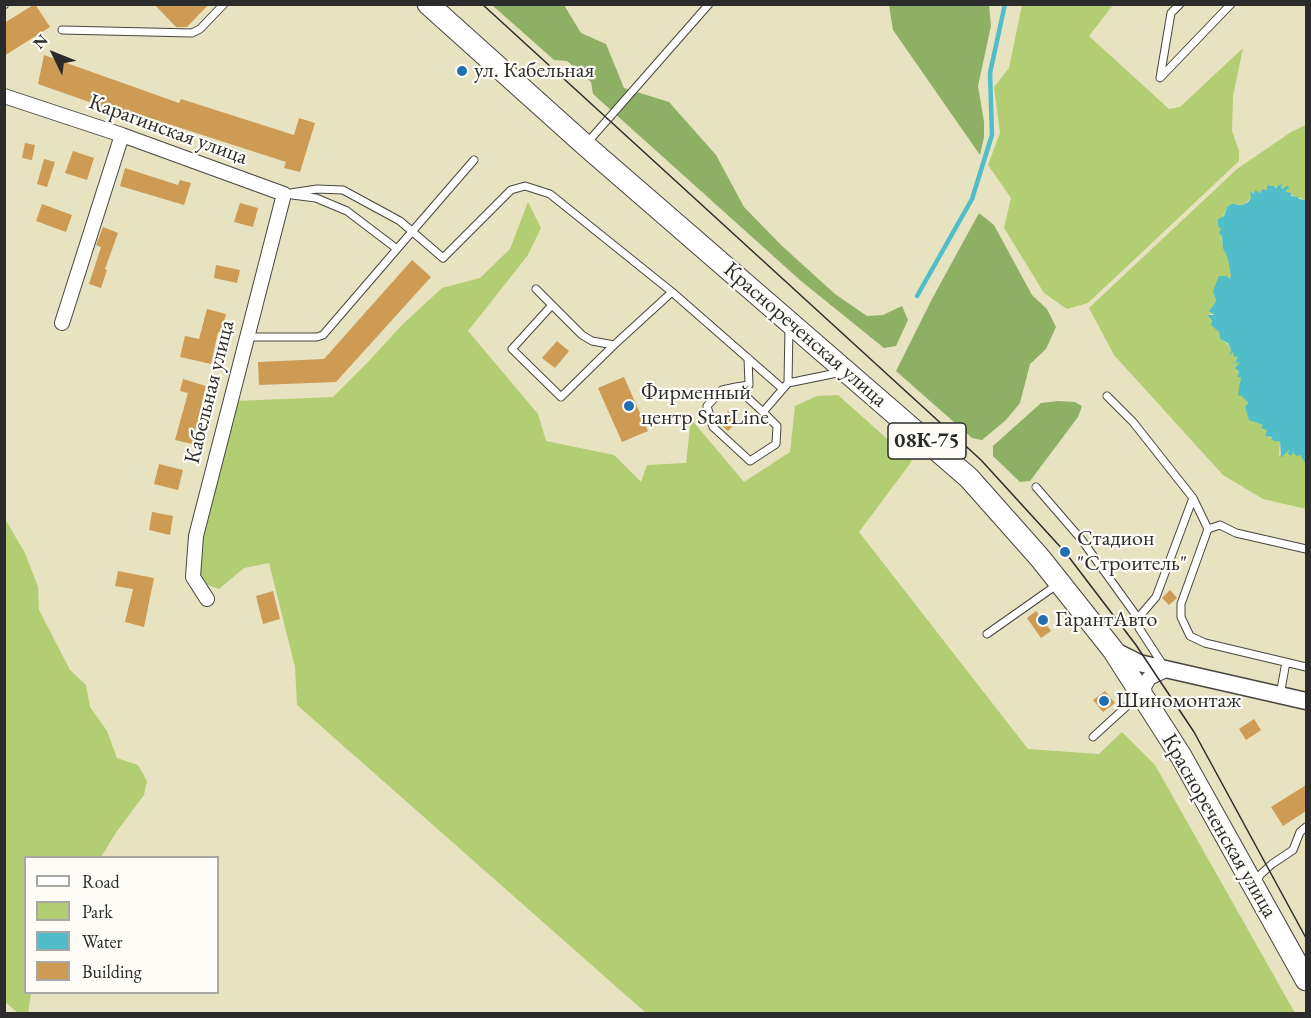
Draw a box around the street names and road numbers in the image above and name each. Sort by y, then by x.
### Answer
street label: Карагинская улица [85,89,251,171]
street label: Краснореченская улица [718,257,892,413]
street label: Кабельная улица [179,318,241,466]
road number: 08К-75 [888,423,966,459]
street label: Краснореченская улица [1155,729,1283,923]

